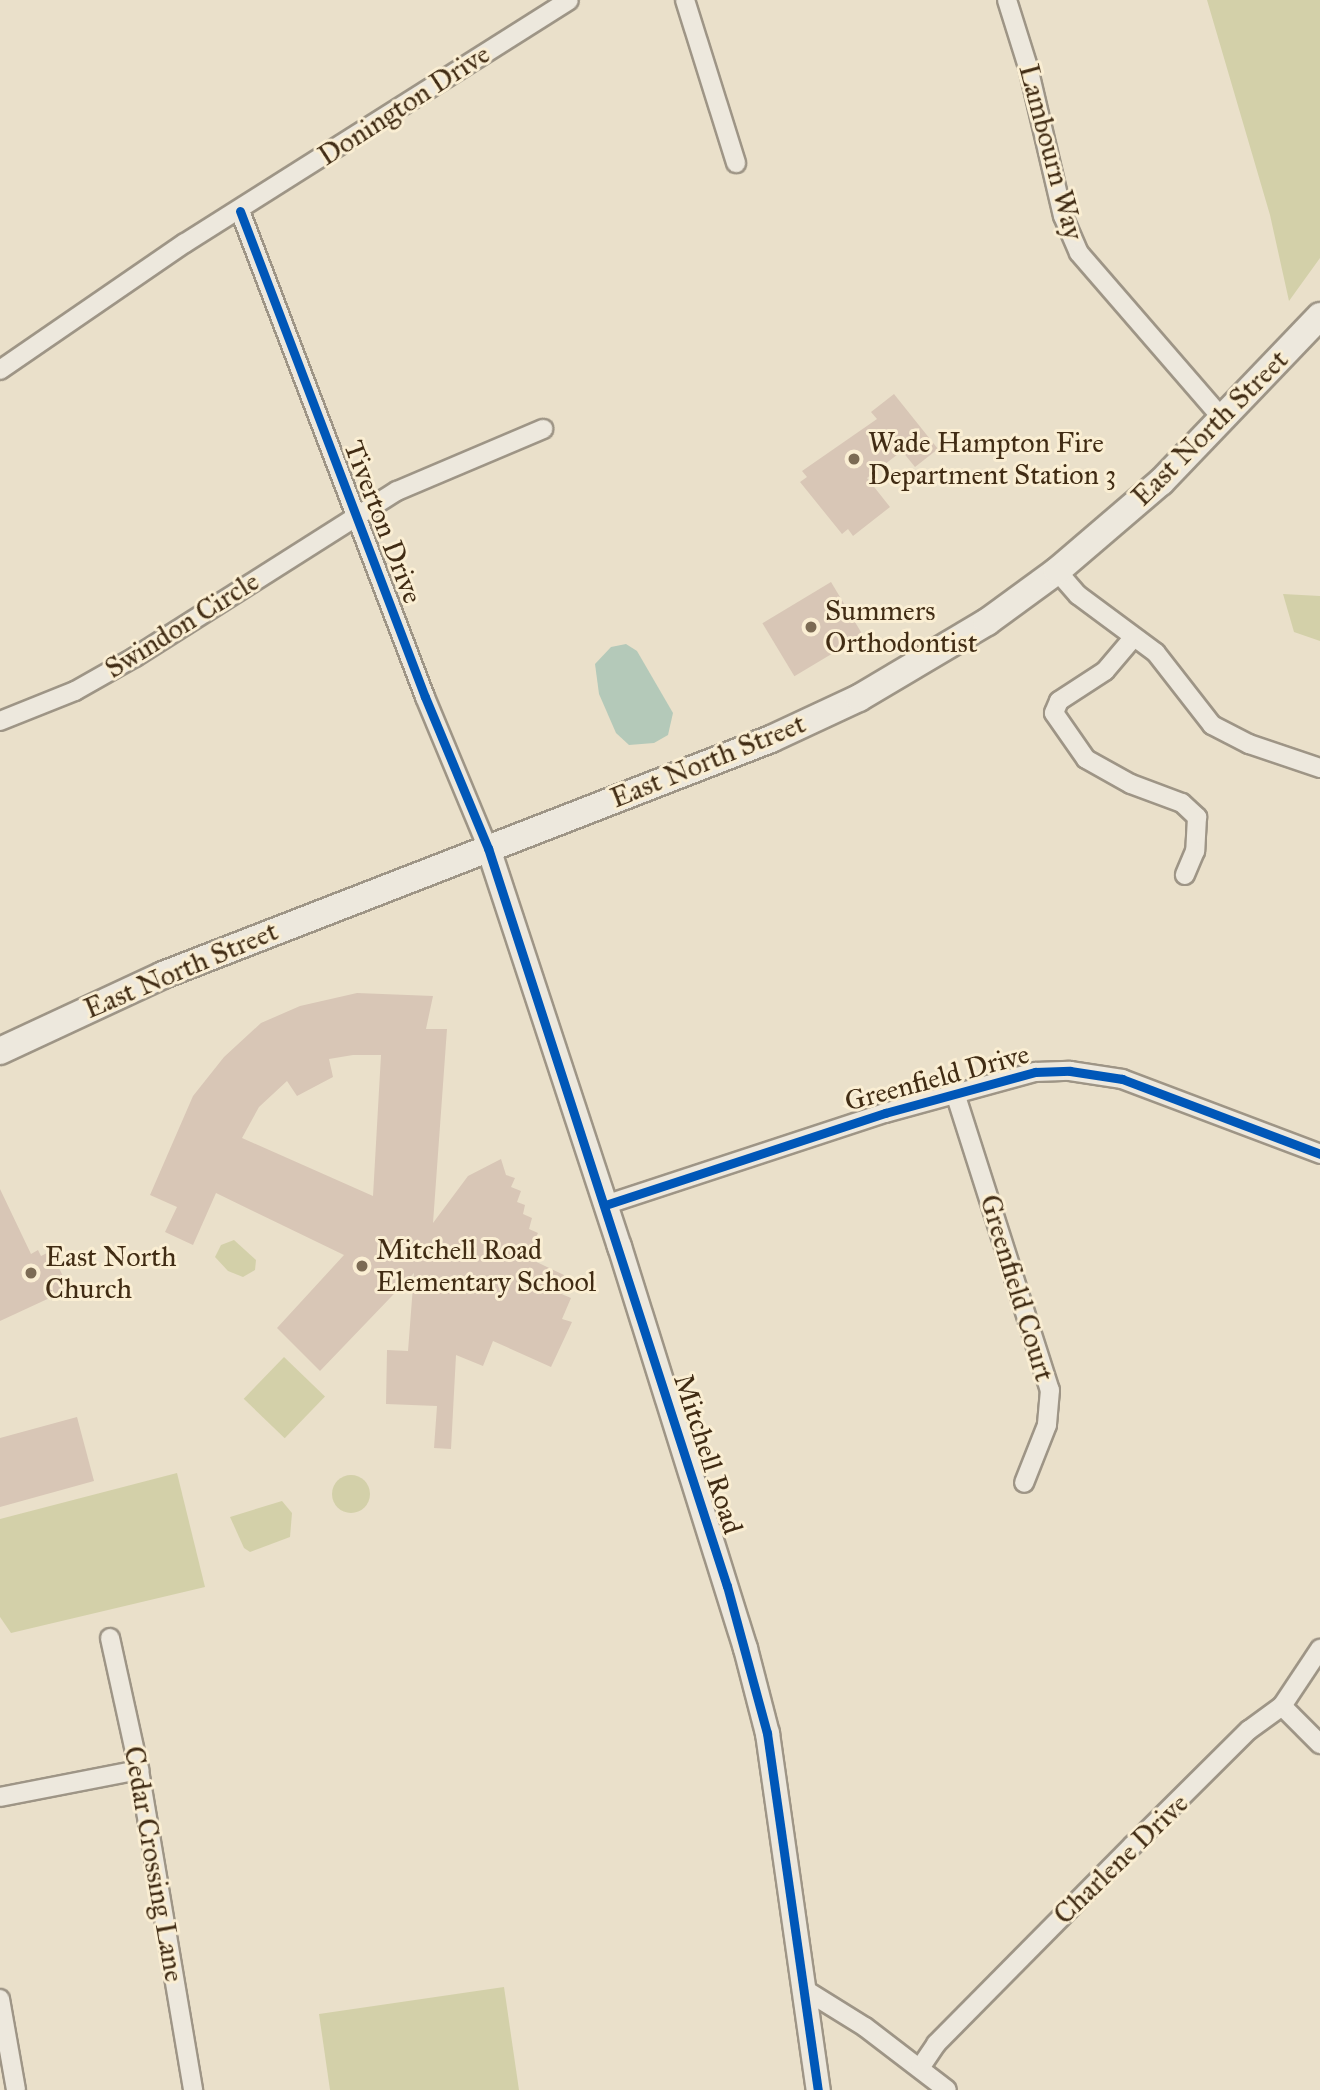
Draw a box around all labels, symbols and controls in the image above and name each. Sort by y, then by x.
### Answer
street label: Donington Drive [312,37,496,173]
street label: Lambourn Way [1011,61,1091,243]
street label: East North Street [1125,343,1295,513]
place label: Wade Hampton Fire Department Station 3 [868,426,1116,492]
street label: Tiverton Drive [336,436,430,608]
marker: Wade Hampton Fire Department Station 3 [846,451,862,467]
street label: Swindon Circle [99,564,265,686]
place label: Summers Orthodontist [825,594,978,660]
marker: Summers Orthodontist [803,619,819,635]
street label: East North Street [606,707,810,815]
street label: East North Street [79,914,283,1026]
street label: Greenfield Drive [841,1037,1033,1119]
street label: Greenfield Court [973,1191,1061,1385]
place label: Mitchell Road Elementary School [376,1233,596,1299]
place label: East North Church [45,1240,176,1306]
marker: Mitchell Road Elementary School [354,1258,370,1274]
marker: East North Church [23,1265,39,1281]
street label: Mitchell Road [666,1370,750,1538]
street label: Cedar Crossing Lane [117,1744,191,1984]
street label: Charlene Drive [1047,1787,1195,1931]

